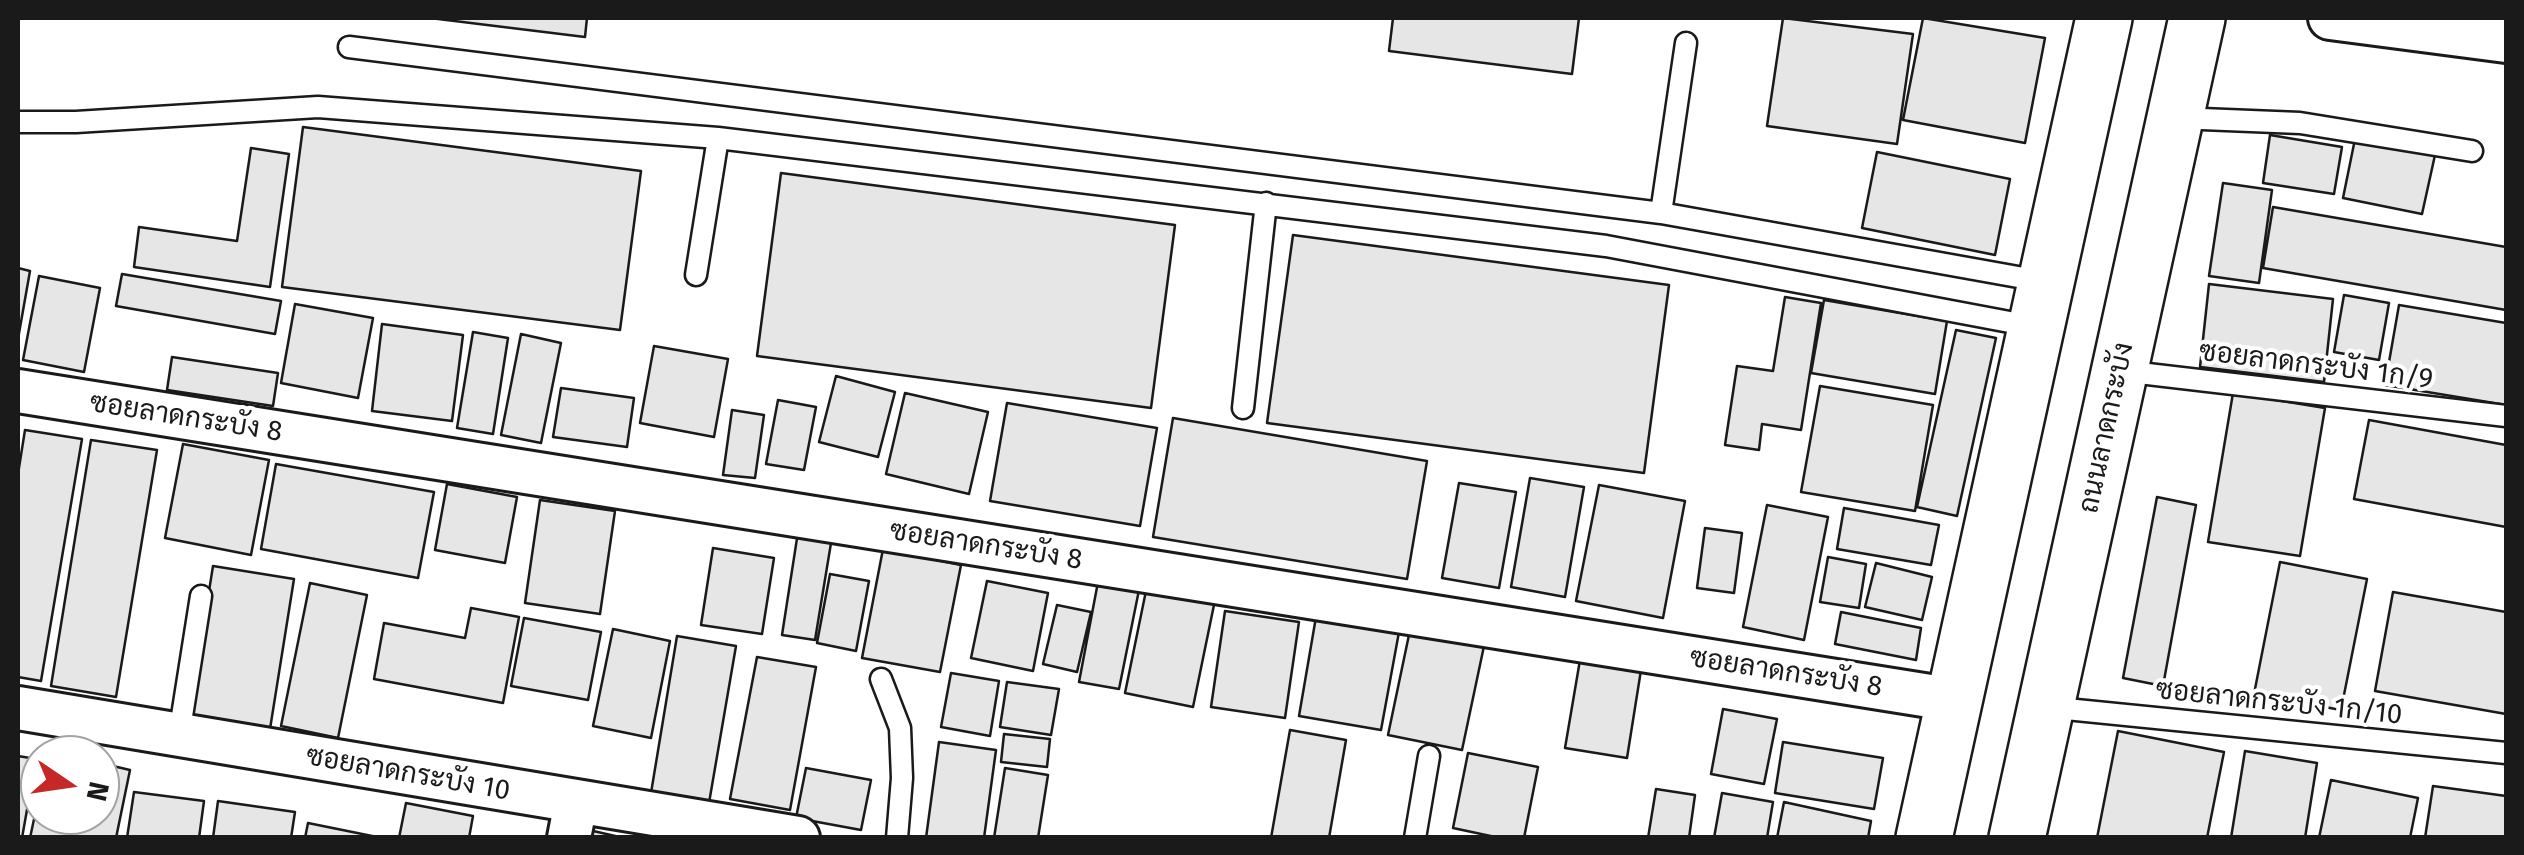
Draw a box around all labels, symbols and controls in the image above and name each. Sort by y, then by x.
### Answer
street label: ซอยลาดกระบัง 1ก/9 [2197,335,2435,397]
street label: ถนนลาดกระบัง [2073,340,2141,516]
street label: ซอยลาดกระบัง 8 [87,386,285,450]
street label: ซอยลาดกระบัง 8 [887,514,1085,578]
street label: ซอยลาดกระบัง 8 [1687,641,1885,705]
street label: ซอยลาดกระบัง 1ก/10 [2154,673,2404,733]
north arrow [20,735,120,835]
street label: ซอยลาดกระบัง 10 [303,740,513,808]
text: N [80,779,116,804]

